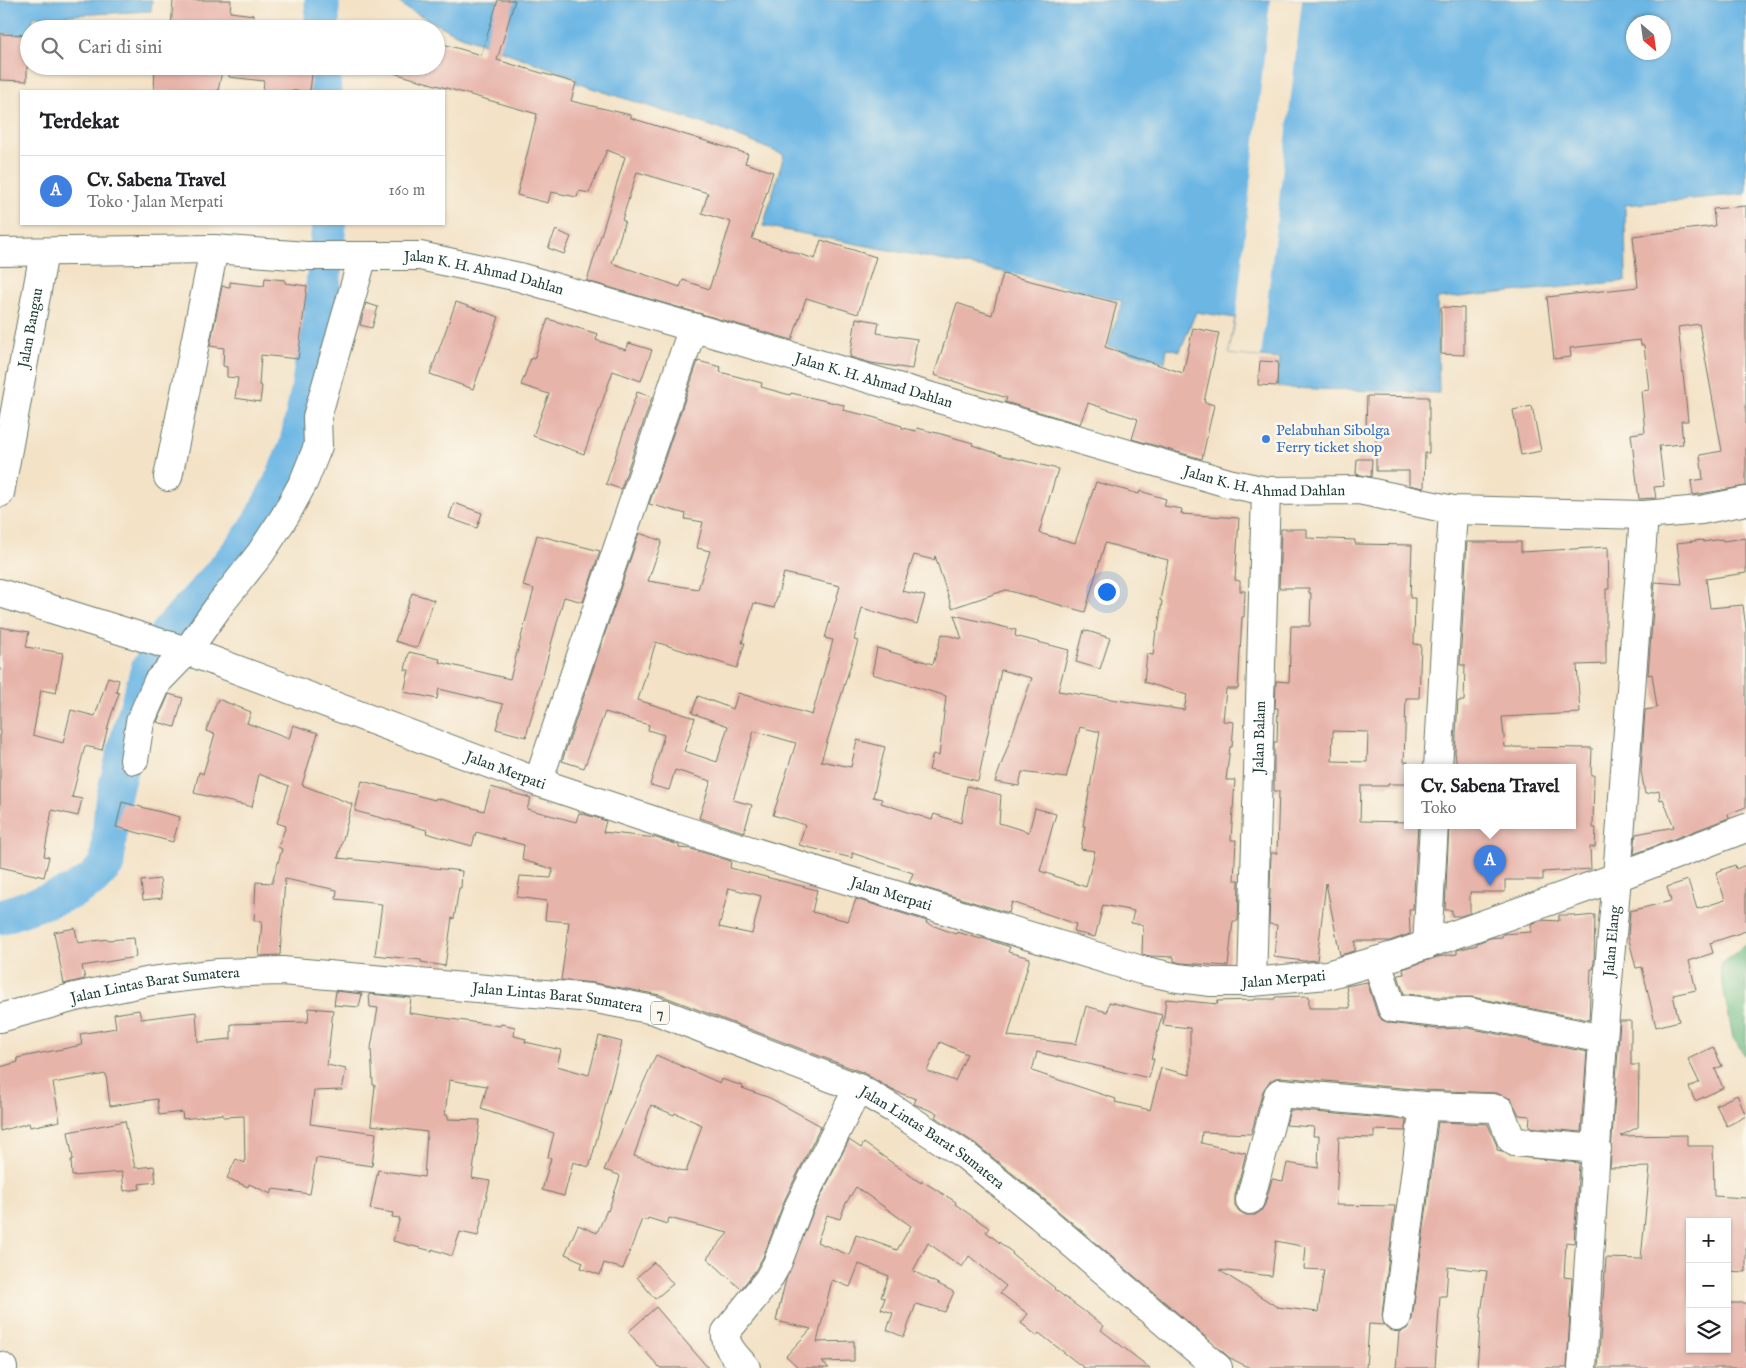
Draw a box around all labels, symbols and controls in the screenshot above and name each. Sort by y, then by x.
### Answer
north arrow [1626,15,1671,60]
search box [20,20,445,75]
icon: search [38,34,66,62]
text: Cari di sini [78,36,162,60]
text: Terdekat [40,109,119,136]
text: Cv. Sabena Travel [87,169,226,193]
text: A [51,181,61,201]
text: 160 m [389,181,425,201]
text: Toko · Jalan Merpati [87,193,223,213]
street label: Jalan K. H. Ahmad Dahlan [402,247,566,299]
street label: Jalan Bangau [13,286,47,371]
street label: Jalan K. H. Ahmad Dahlan [791,348,955,412]
place label: Pelabuhan Sibolga Ferry ticket shop [1276,421,1390,457]
marker: Pelabuhan Sibolga Ferry ticket shop [1260,433,1272,445]
street label: Jalan K. H. Ahmad Dahlan [1180,461,1345,501]
your location [1094,579,1120,605]
street label: Jalan Balam [1248,700,1270,776]
street label: Jalan Merpati [461,746,548,793]
popup [1404,764,1576,829]
text: Cv. Sabena Travel [1421,775,1559,799]
text: Toko [1421,799,1457,819]
pin: A [1474,845,1506,886]
street label: Jalan Merpati [846,872,934,915]
street label: Jalan Elang [1599,904,1624,979]
street label: Jalan Lintas Barat Sumatera [66,963,240,1008]
street label: Jalan Merpati [1240,966,1327,992]
street label: Jalan Lintas Barat Sumatera [470,978,645,1017]
road number: 7 [651,1001,669,1024]
street label: Jalan Lintas Barat Sumatera [855,1081,1009,1193]
map controls [1686,1218,1731,1353]
button: + [1686,1218,1731,1263]
button: − [1686,1263,1731,1308]
button: layers [1686,1308,1731,1353]

